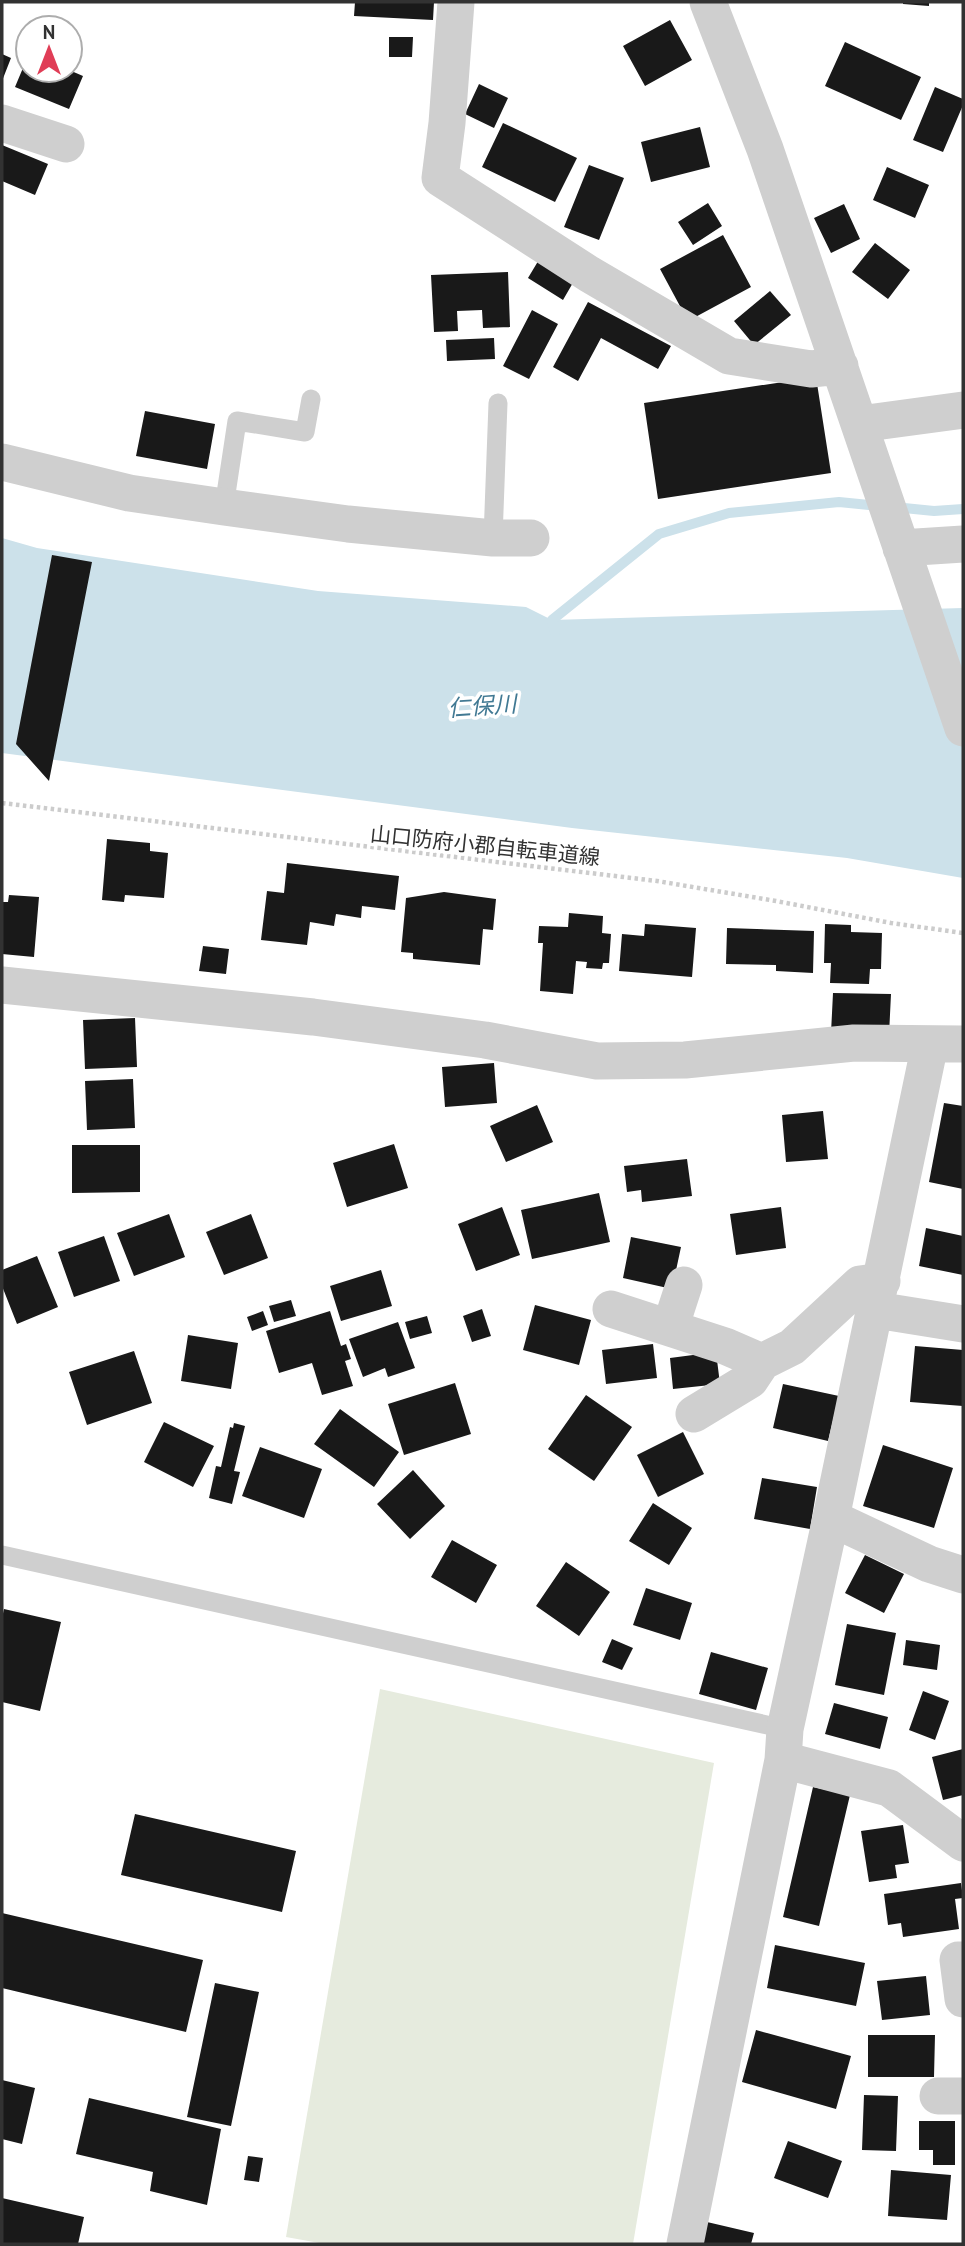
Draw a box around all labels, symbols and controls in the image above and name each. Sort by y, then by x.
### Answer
north arrow [14,14,84,84]
text: N [43,20,55,44]
water label: 仁保川 [447,688,520,722]
street label: 山口防府小郡自転車道線 [369,820,601,871]

